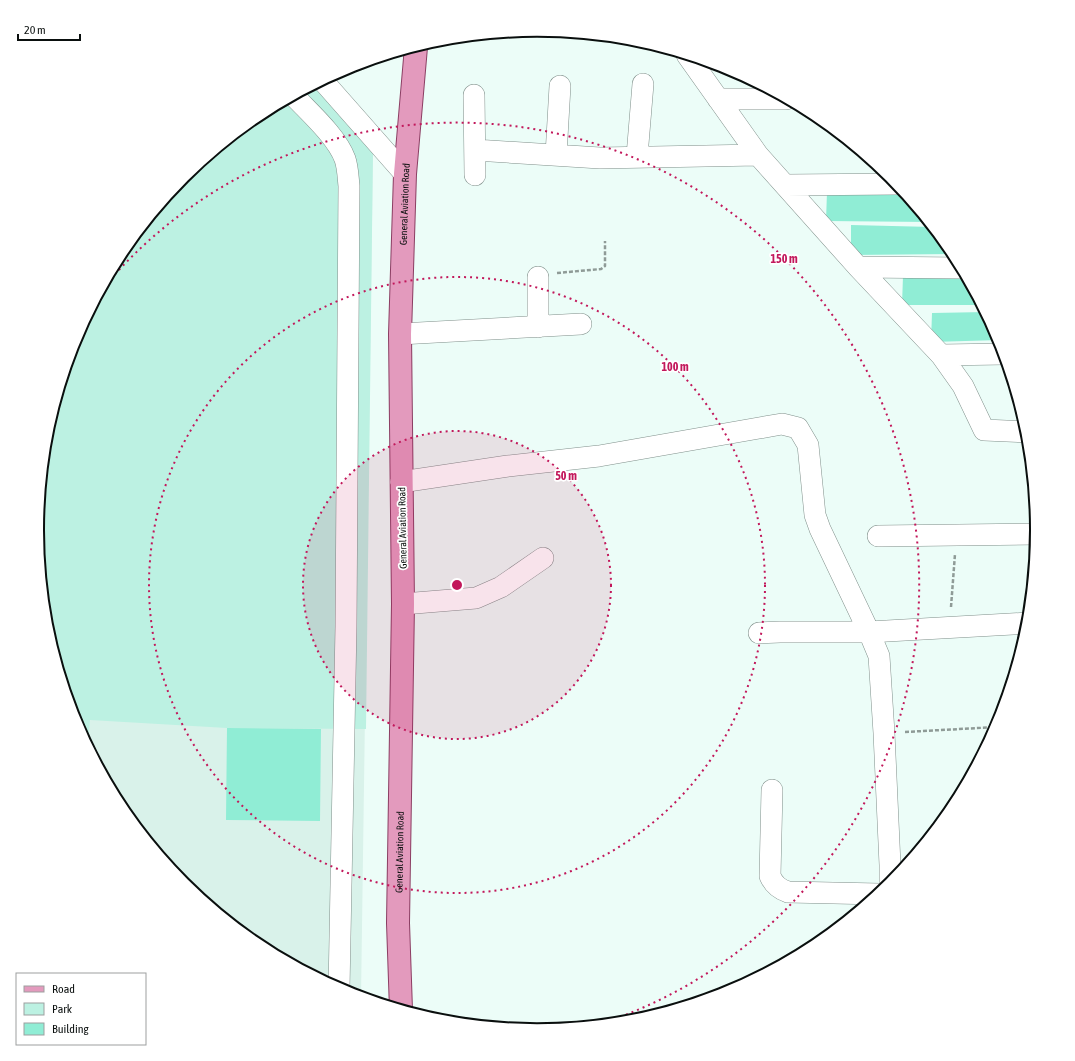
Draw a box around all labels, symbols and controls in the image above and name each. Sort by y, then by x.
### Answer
scale bar [18,16,80,42]
text: 20 m [24,23,46,37]
street label: General Aviation Road [398,163,412,245]
text: 150 m [770,252,798,266]
text: 100 m [661,360,689,374]
text: 50 m [555,469,577,483]
street label: General Aviation Road [396,487,409,569]
centre of rings [450,578,464,592]
street label: General Aviation Road [393,811,406,893]
legend [16,973,146,1045]
text: Road [52,982,75,996]
text: Park [52,1002,73,1016]
text: Building [52,1022,90,1036]

